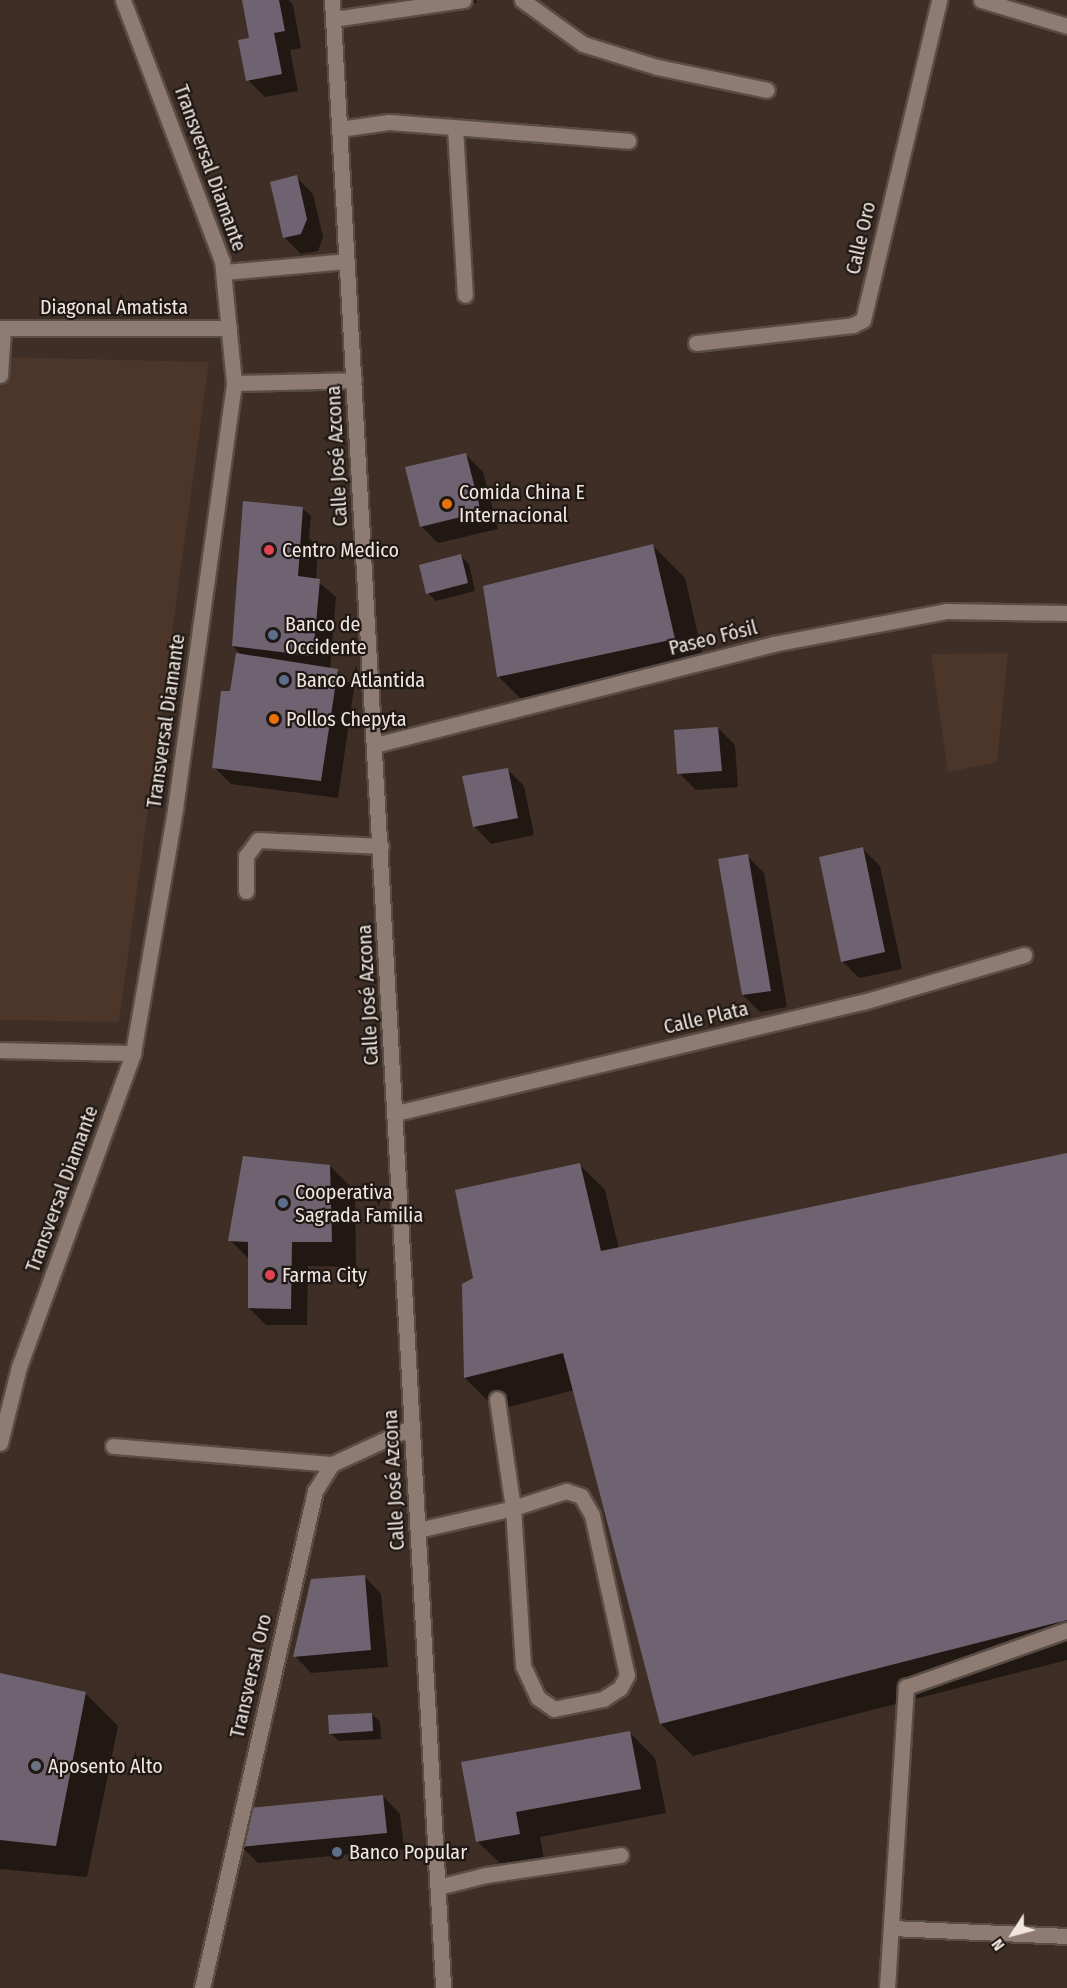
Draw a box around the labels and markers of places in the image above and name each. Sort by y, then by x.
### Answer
place label: Comida China E Internacional [459,480,585,527]
marker: Comida China E Internacional [440,497,454,511]
place label: Centro Medico [282,538,399,562]
marker: Centro Medico [260,541,278,559]
place label: Banco de Occidente [285,612,367,659]
marker: Banco de Occidente [266,628,280,642]
place label: Banco Atlantida [296,668,425,692]
marker: Banco Atlantida [277,673,291,687]
place label: Pollos Chepyta [286,707,407,731]
marker: Pollos Chepyta [267,712,281,726]
place label: Cooperativa Sagrada Familia [295,1180,423,1227]
marker: Cooperativa Sagrada Familia [276,1196,290,1210]
place label: Farma City [282,1263,367,1287]
marker: Farma City [263,1268,277,1282]
place label: Aposento Alto [48,1754,163,1778]
marker: Aposento Alto [29,1759,43,1773]
place label: Banco Popular [349,1840,467,1864]
marker: Banco Popular [330,1845,344,1859]

